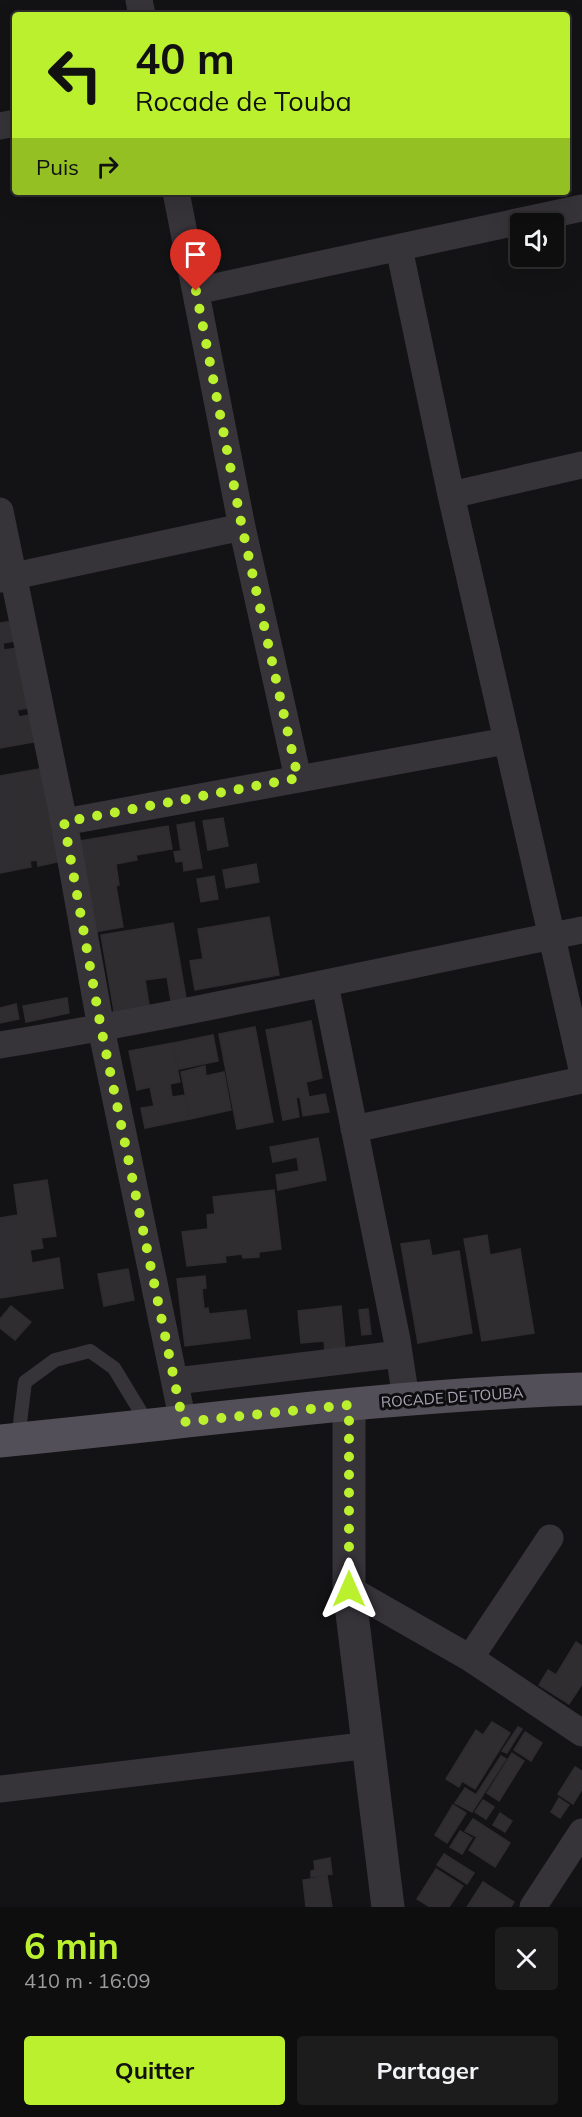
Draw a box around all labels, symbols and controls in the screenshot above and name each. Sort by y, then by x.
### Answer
text: 40 m [135,32,235,85]
icon: left [36,36,114,114]
text: Rocade de Touba [135,84,352,118]
icon: right [91,150,124,183]
text: Puis [36,153,79,181]
map controls [510,213,564,267]
button: sound [510,213,564,267]
pin [170,229,221,291]
icon: arrive [179,238,212,271]
street label: ROCADE DE TOUBA [380,1383,524,1411]
position arrow [317,1557,381,1621]
text: 6 min [24,1923,119,1968]
button: close [495,1927,558,1990]
text: 410 m · 16:09 [24,1968,150,1993]
button: Quitter [24,2036,285,2105]
button: Partager [297,2036,558,2105]

